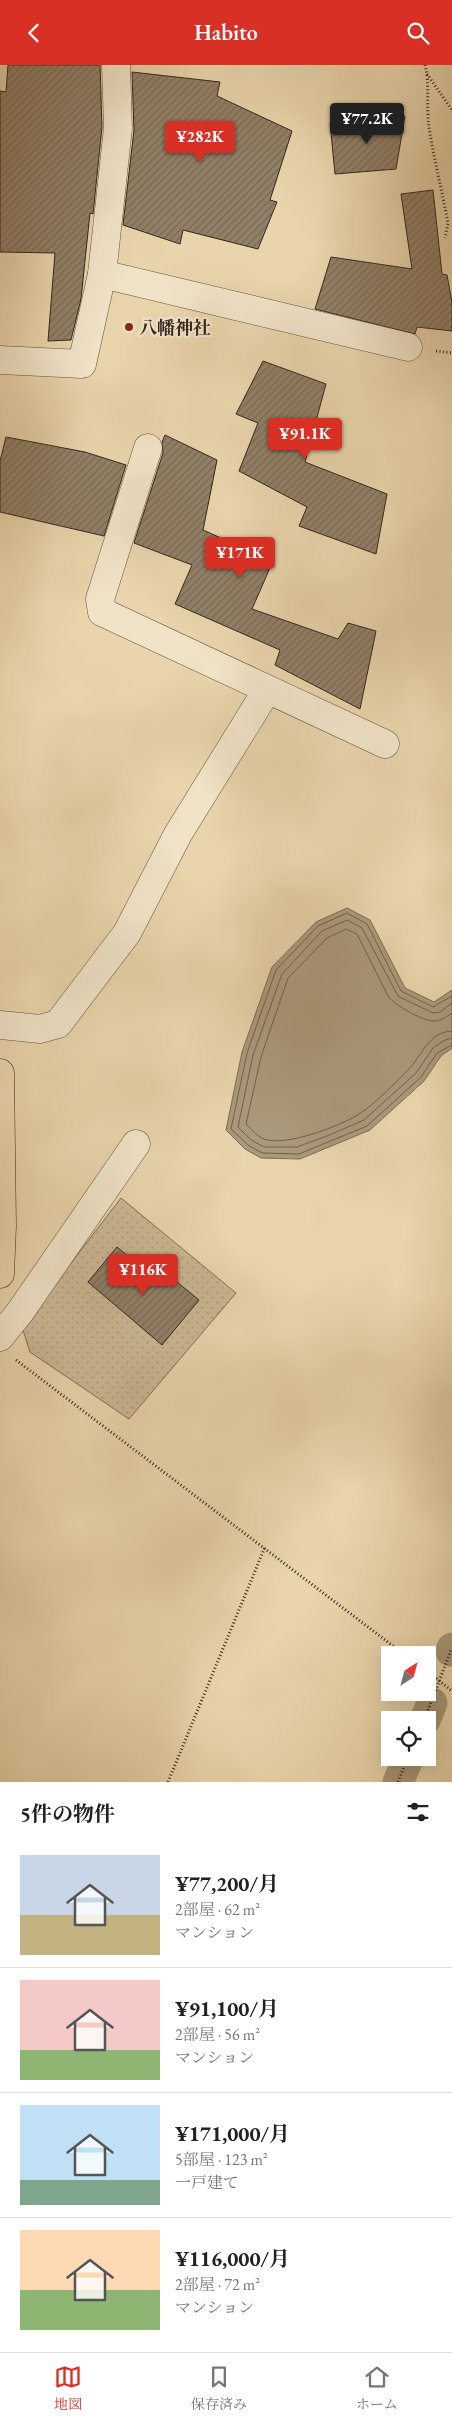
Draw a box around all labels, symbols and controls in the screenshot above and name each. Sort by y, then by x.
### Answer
text: Habito [194,18,258,47]
icon: back [20,19,48,47]
icon: search [404,19,432,47]
pin: ¥77.2K [326,103,408,145]
text: ¥77.2K [341,108,393,129]
pin: ¥282K [165,121,235,163]
text: ¥282K [176,126,224,147]
place label: 八幡神社 [139,316,211,339]
marker: 八幡神社 [123,321,135,333]
pin: ¥91.1K [264,417,346,460]
text: ¥91.1K [279,423,331,444]
pin: ¥171K [205,537,275,579]
text: ¥171K [216,542,264,563]
pin: ¥116K [108,1253,178,1296]
text: ¥116K [119,1259,167,1280]
north arrow [381,1646,436,1701]
map controls [381,1646,436,1766]
button: locate [381,1711,436,1766]
icon: filters [404,1798,432,1826]
text: 5件の物件 [20,1800,115,1827]
text: ¥77,200/月 [175,1870,279,1897]
icon: home [60,1875,120,1935]
text: 2部屋 · 62 m² [175,1899,260,1920]
text: マンション [175,1922,254,1943]
text: ¥91,100/月 [175,1995,279,2022]
icon: home [60,2000,120,2060]
text: 2部屋 · 56 m² [175,2024,260,2045]
text: マンション [175,2047,254,2068]
text: ¥171,000/月 [175,2120,290,2147]
icon: home [60,2125,120,2185]
text: 5部屋 · 123 m² [175,2149,268,2170]
text: 一戸建て [175,2172,239,2193]
text: ¥116,000/月 [175,2245,290,2272]
icon: home [60,2250,120,2310]
text: 2部屋 · 72 m² [175,2274,260,2295]
text: マンション [175,2297,254,2318]
tab: 地図 [54,2363,82,2413]
tab: 保存済み [191,2363,247,2413]
tab: ホーム [356,2363,398,2413]

